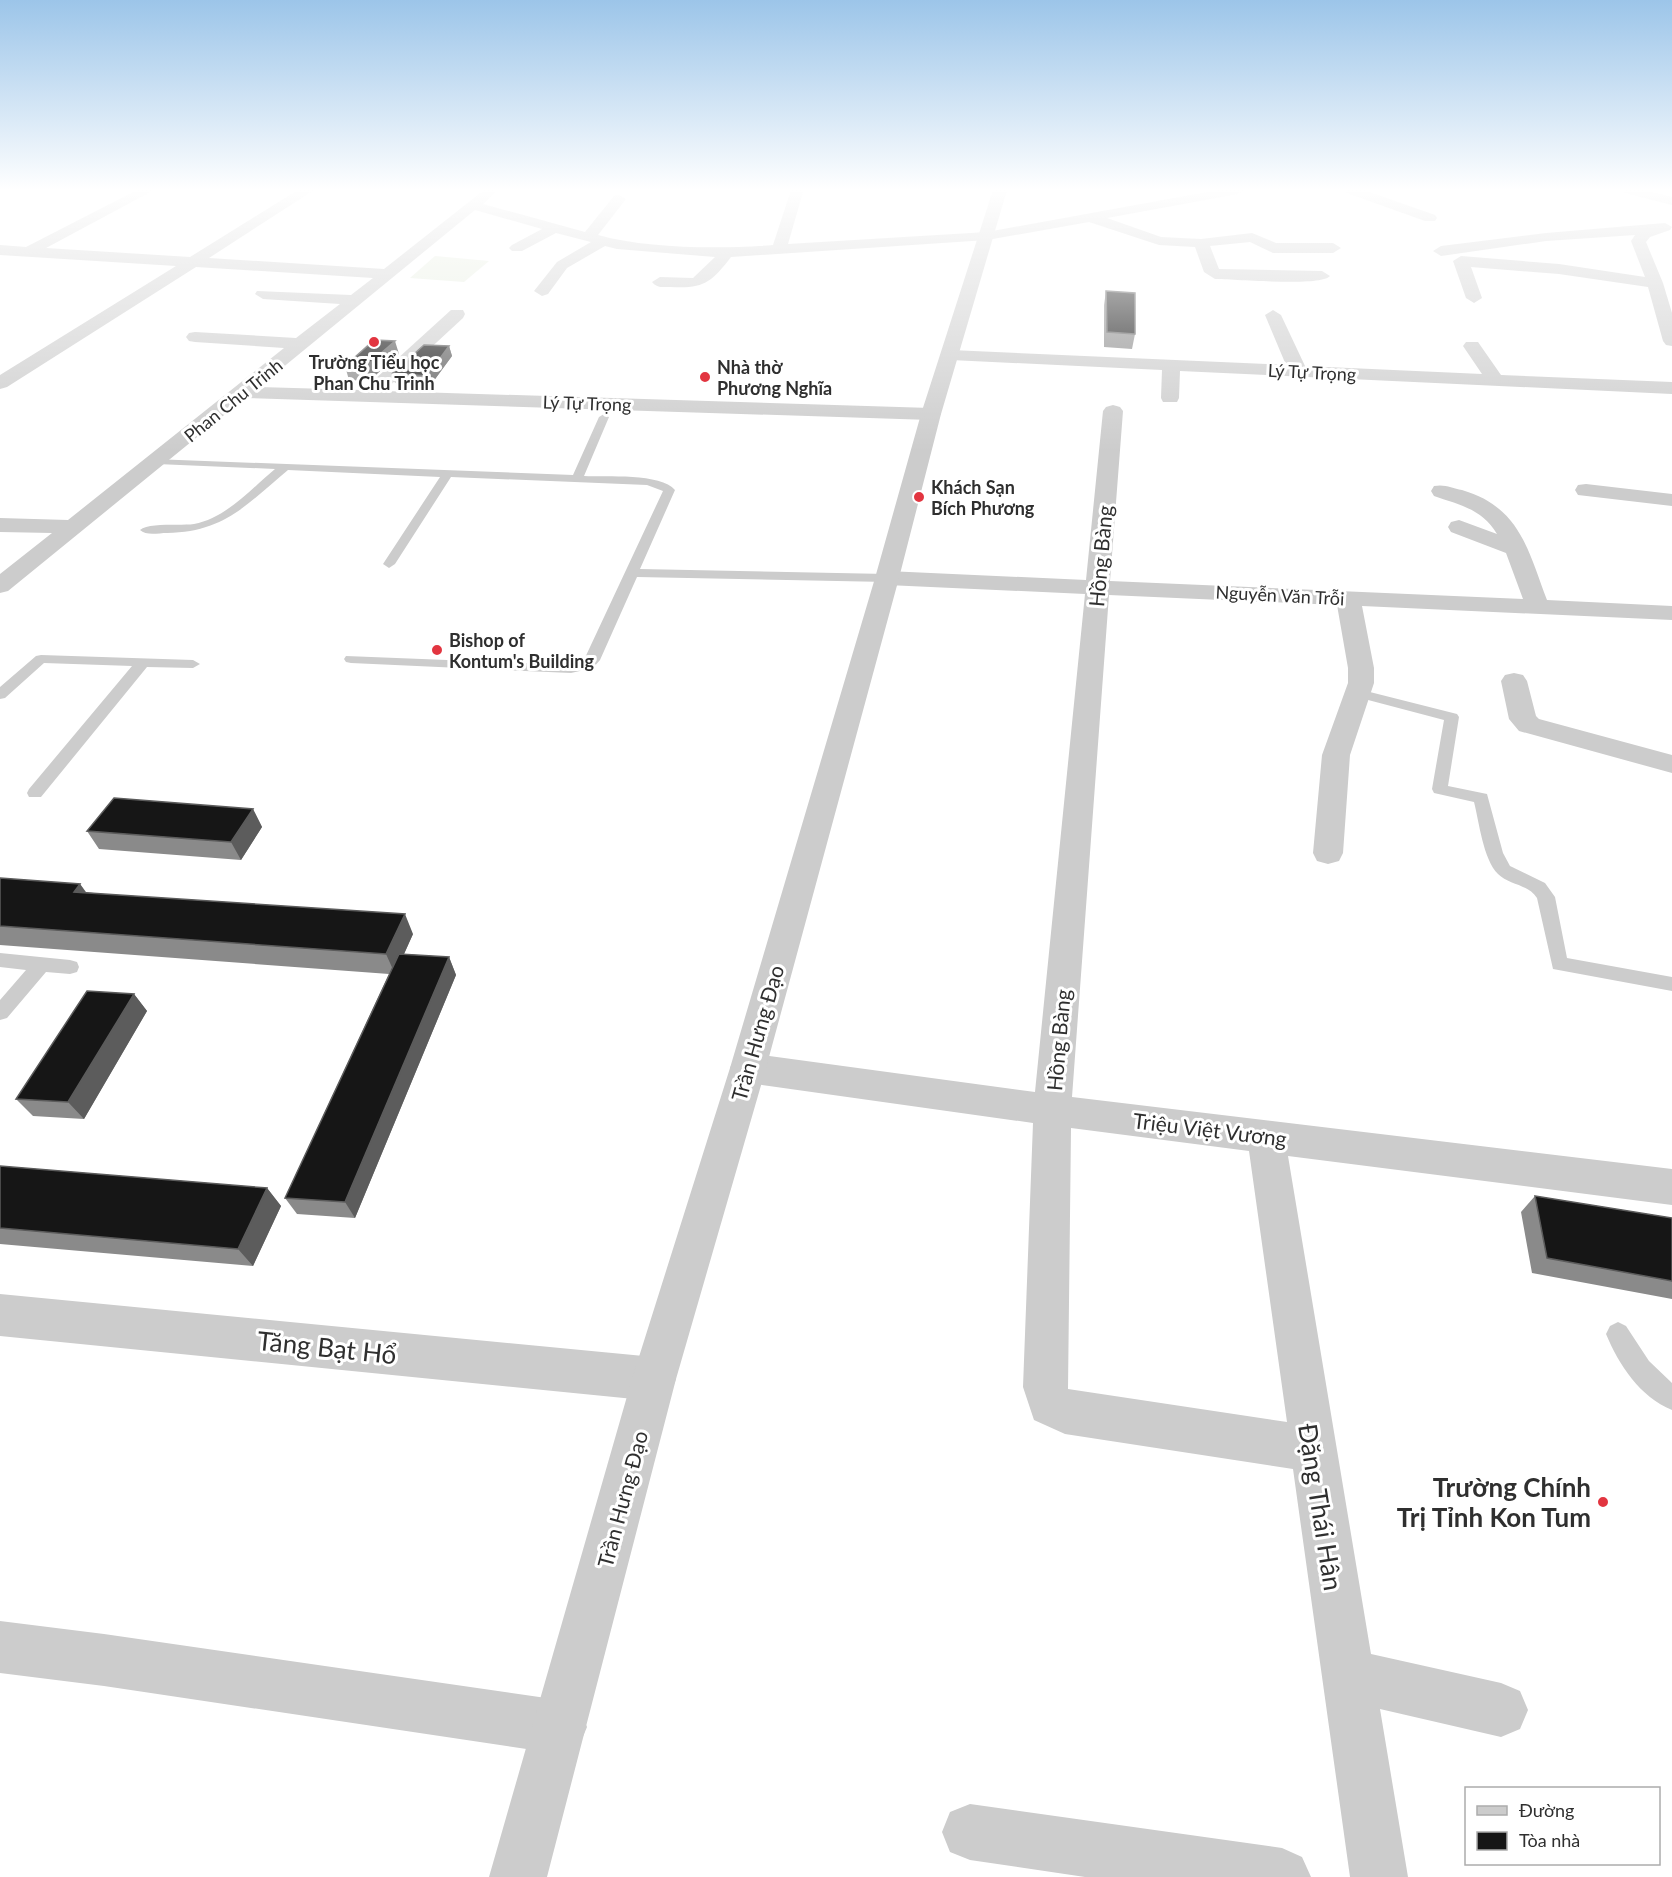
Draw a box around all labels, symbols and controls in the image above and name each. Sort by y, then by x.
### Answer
marker: Trường Tiểu học Phan Chu Trinh [367,335,381,349]
place label: Trường Tiểu học Phan Chu Trinh [309,351,440,394]
street label: Phan Chu Trinh [179,354,287,446]
place label: Nhà thờ Phương Nghĩa [717,356,832,399]
street label: Lý Tự Trọng [1267,359,1357,385]
marker: Nhà thờ Phương Nghĩa [698,370,712,384]
street label: Lý Tự Trọng [542,390,632,416]
place label: Khách Sạn Bích Phương [931,476,1035,519]
marker: Khách Sạn Bích Phương [912,490,926,504]
street label: Hồng Bàng [1083,504,1117,608]
street label: Nguyễn Văn Trỗi [1215,581,1345,609]
place label: Bishop of Kontum's Building [449,629,594,672]
marker: Bishop of Kontum's Building [430,643,444,657]
street label: Trần Hưng Đạo [726,962,788,1104]
street label: Hồng Bàng [1041,988,1075,1092]
street label: Triệu Việt Vương [1132,1107,1288,1151]
street label: Tăng Bạt Hổ [256,1324,398,1370]
street label: Đặng Thái Hân [1292,1421,1350,1593]
street label: Trần Hưng Đạo [592,1428,652,1570]
place label: Trường Chính Trị Tỉnh Kon Tum [1397,1471,1591,1533]
marker: Trường Chính Trị Tỉnh Kon Tum [1596,1495,1610,1509]
legend [1465,1787,1660,1865]
text: Đường [1519,1799,1574,1821]
text: Tòa nhà [1519,1829,1580,1851]

